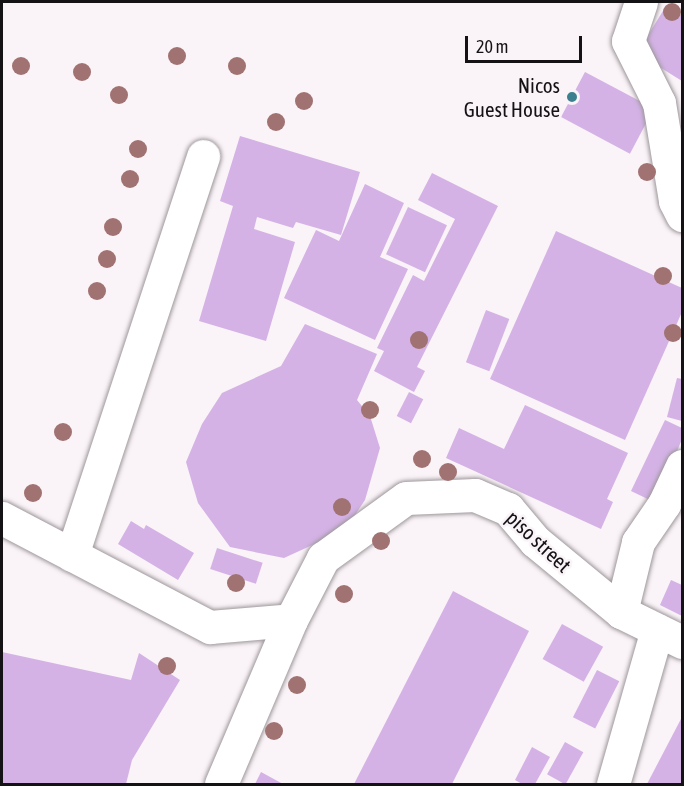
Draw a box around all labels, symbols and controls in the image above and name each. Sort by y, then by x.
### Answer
scale bar [468,24,585,62]
text: 20 m [476,36,508,57]
place label: Nicos Guest House [464,72,560,122]
marker: Nicos Guest House [565,90,579,104]
street label: piso street [501,505,577,577]

